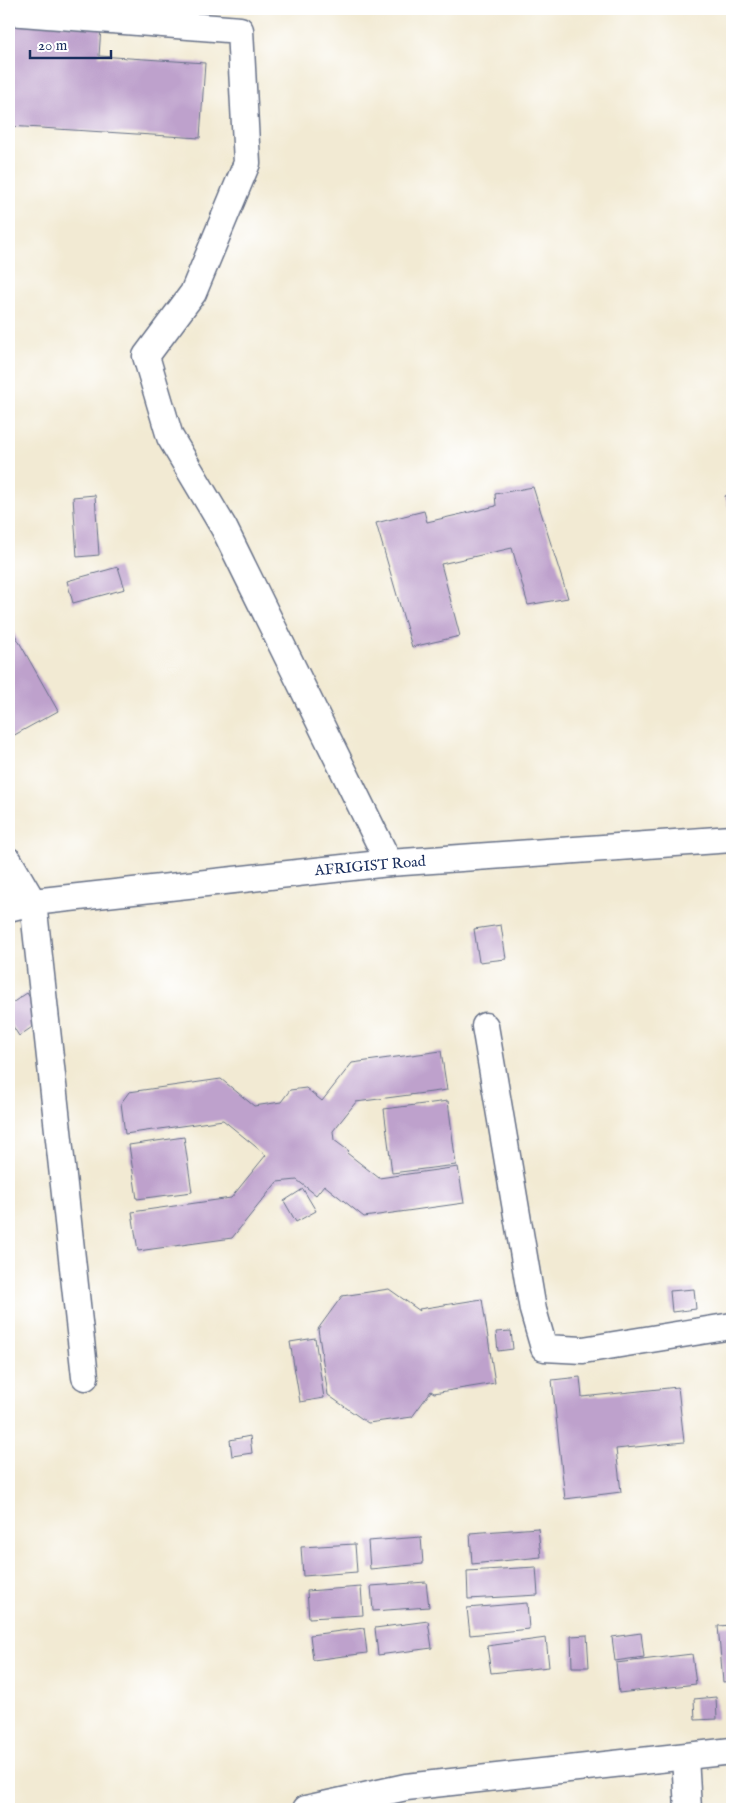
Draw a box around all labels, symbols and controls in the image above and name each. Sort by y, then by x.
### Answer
scale bar [30,28,111,60]
text: 20 m [38,36,68,55]
street label: AFRIGIST Road [313,852,427,880]

